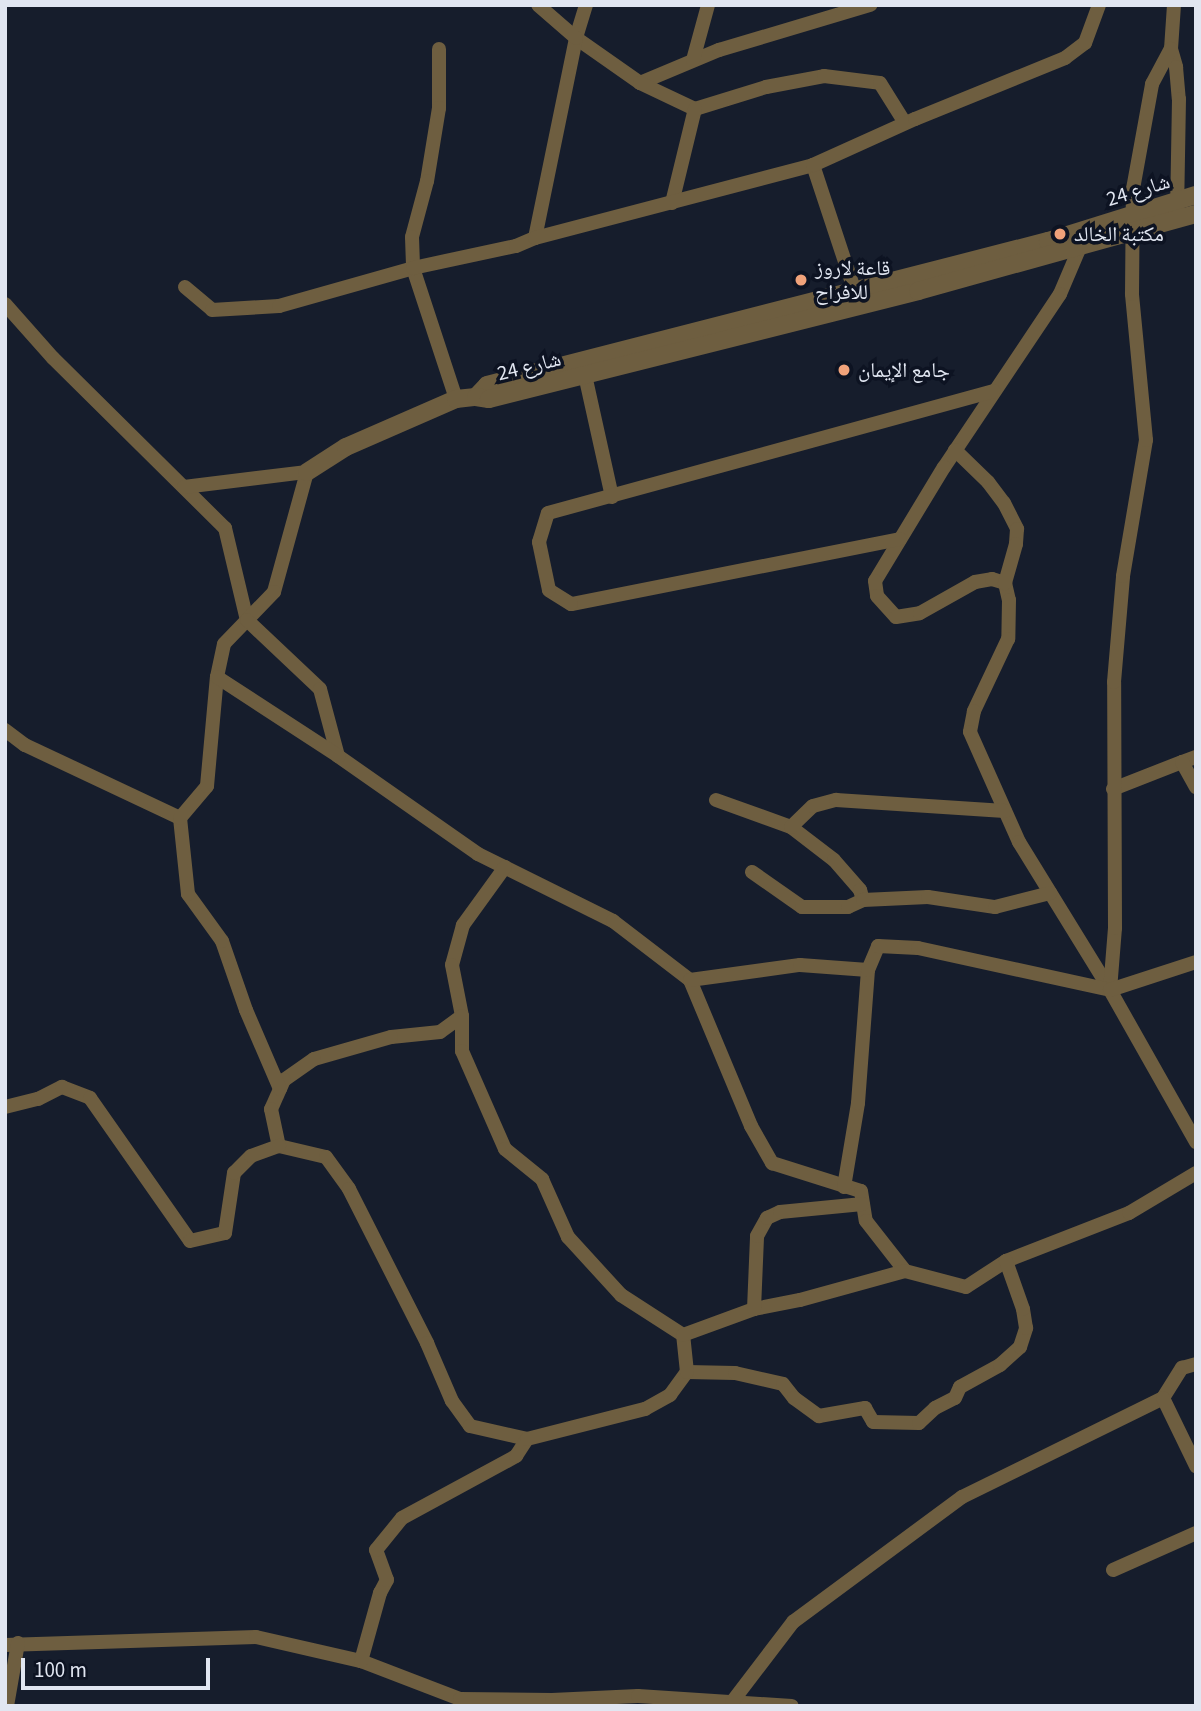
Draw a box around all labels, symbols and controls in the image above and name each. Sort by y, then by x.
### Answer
street label: شارع 24 [1103,168,1173,212]
place label: مكتبة الخالد [1074,221,1164,247]
marker: مكتبة الخالد [1052,226,1068,242]
place label: قاعة لاروز للافراح [815,255,890,305]
marker: قاعة لاروز للافراح [793,272,809,288]
street label: شارع 24 [494,346,564,386]
place label: جامع الإيمان [858,357,950,383]
marker: جامع الإيمان [836,362,852,378]
scale bar [24,1644,214,1688]
text: 100 m [34,1655,87,1685]

